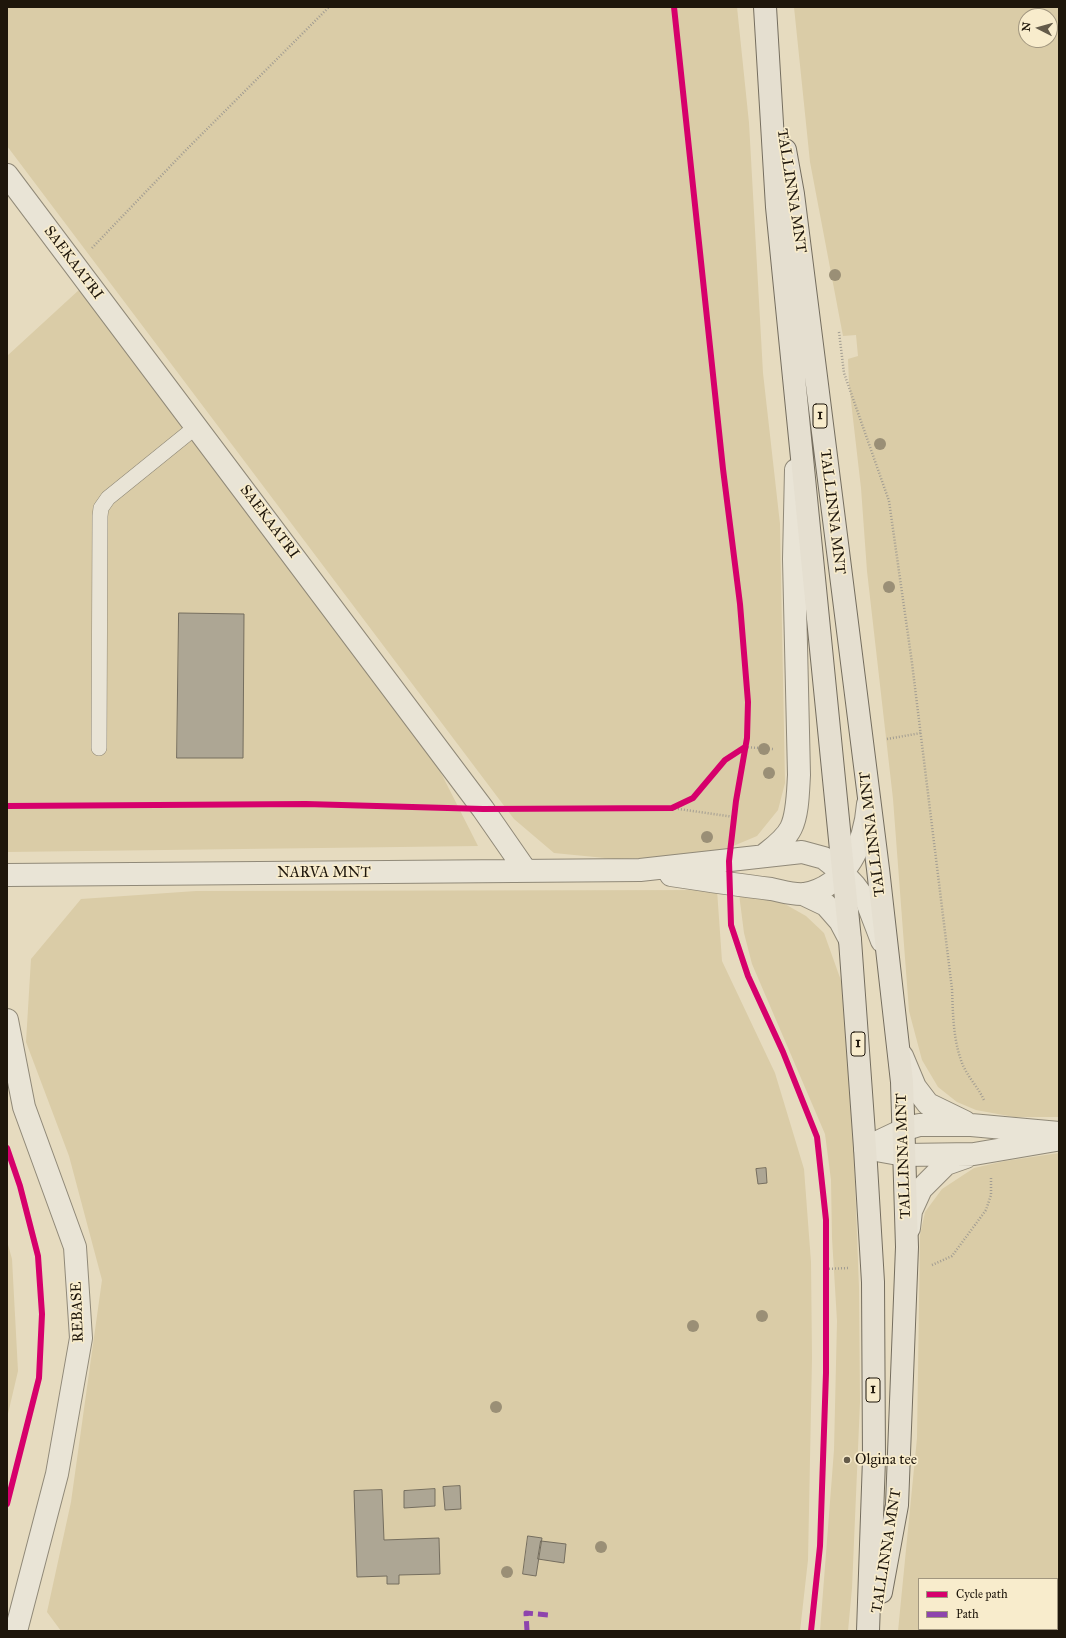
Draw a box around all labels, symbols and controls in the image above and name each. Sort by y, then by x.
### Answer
north arrow [1018,8,1058,48]
text: N [1020,21,1034,32]
street label: TALLINNA MNT [772,127,810,255]
street label: SAEKAATRI [40,223,106,303]
road number: 1 [813,404,827,428]
street label: TALLINNA MNT [815,448,849,576]
street label: SAEKAATRI [236,482,302,562]
street label: TALLINNA MNT [856,770,890,898]
street label: NARVA MNT [277,864,371,882]
road number: 1 [851,1032,865,1056]
street label: TALLINNA MNT [893,1093,915,1219]
street label: REBASE [68,1281,88,1343]
road number: 1 [866,1378,880,1402]
place label: Olgina tee [855,1451,917,1469]
marker: Olgina tee [842,1455,852,1465]
street label: TALLINNA MNT [868,1487,906,1615]
legend [918,1578,1058,1630]
text: Cycle path [956,1587,1008,1601]
text: Path [956,1607,979,1621]

